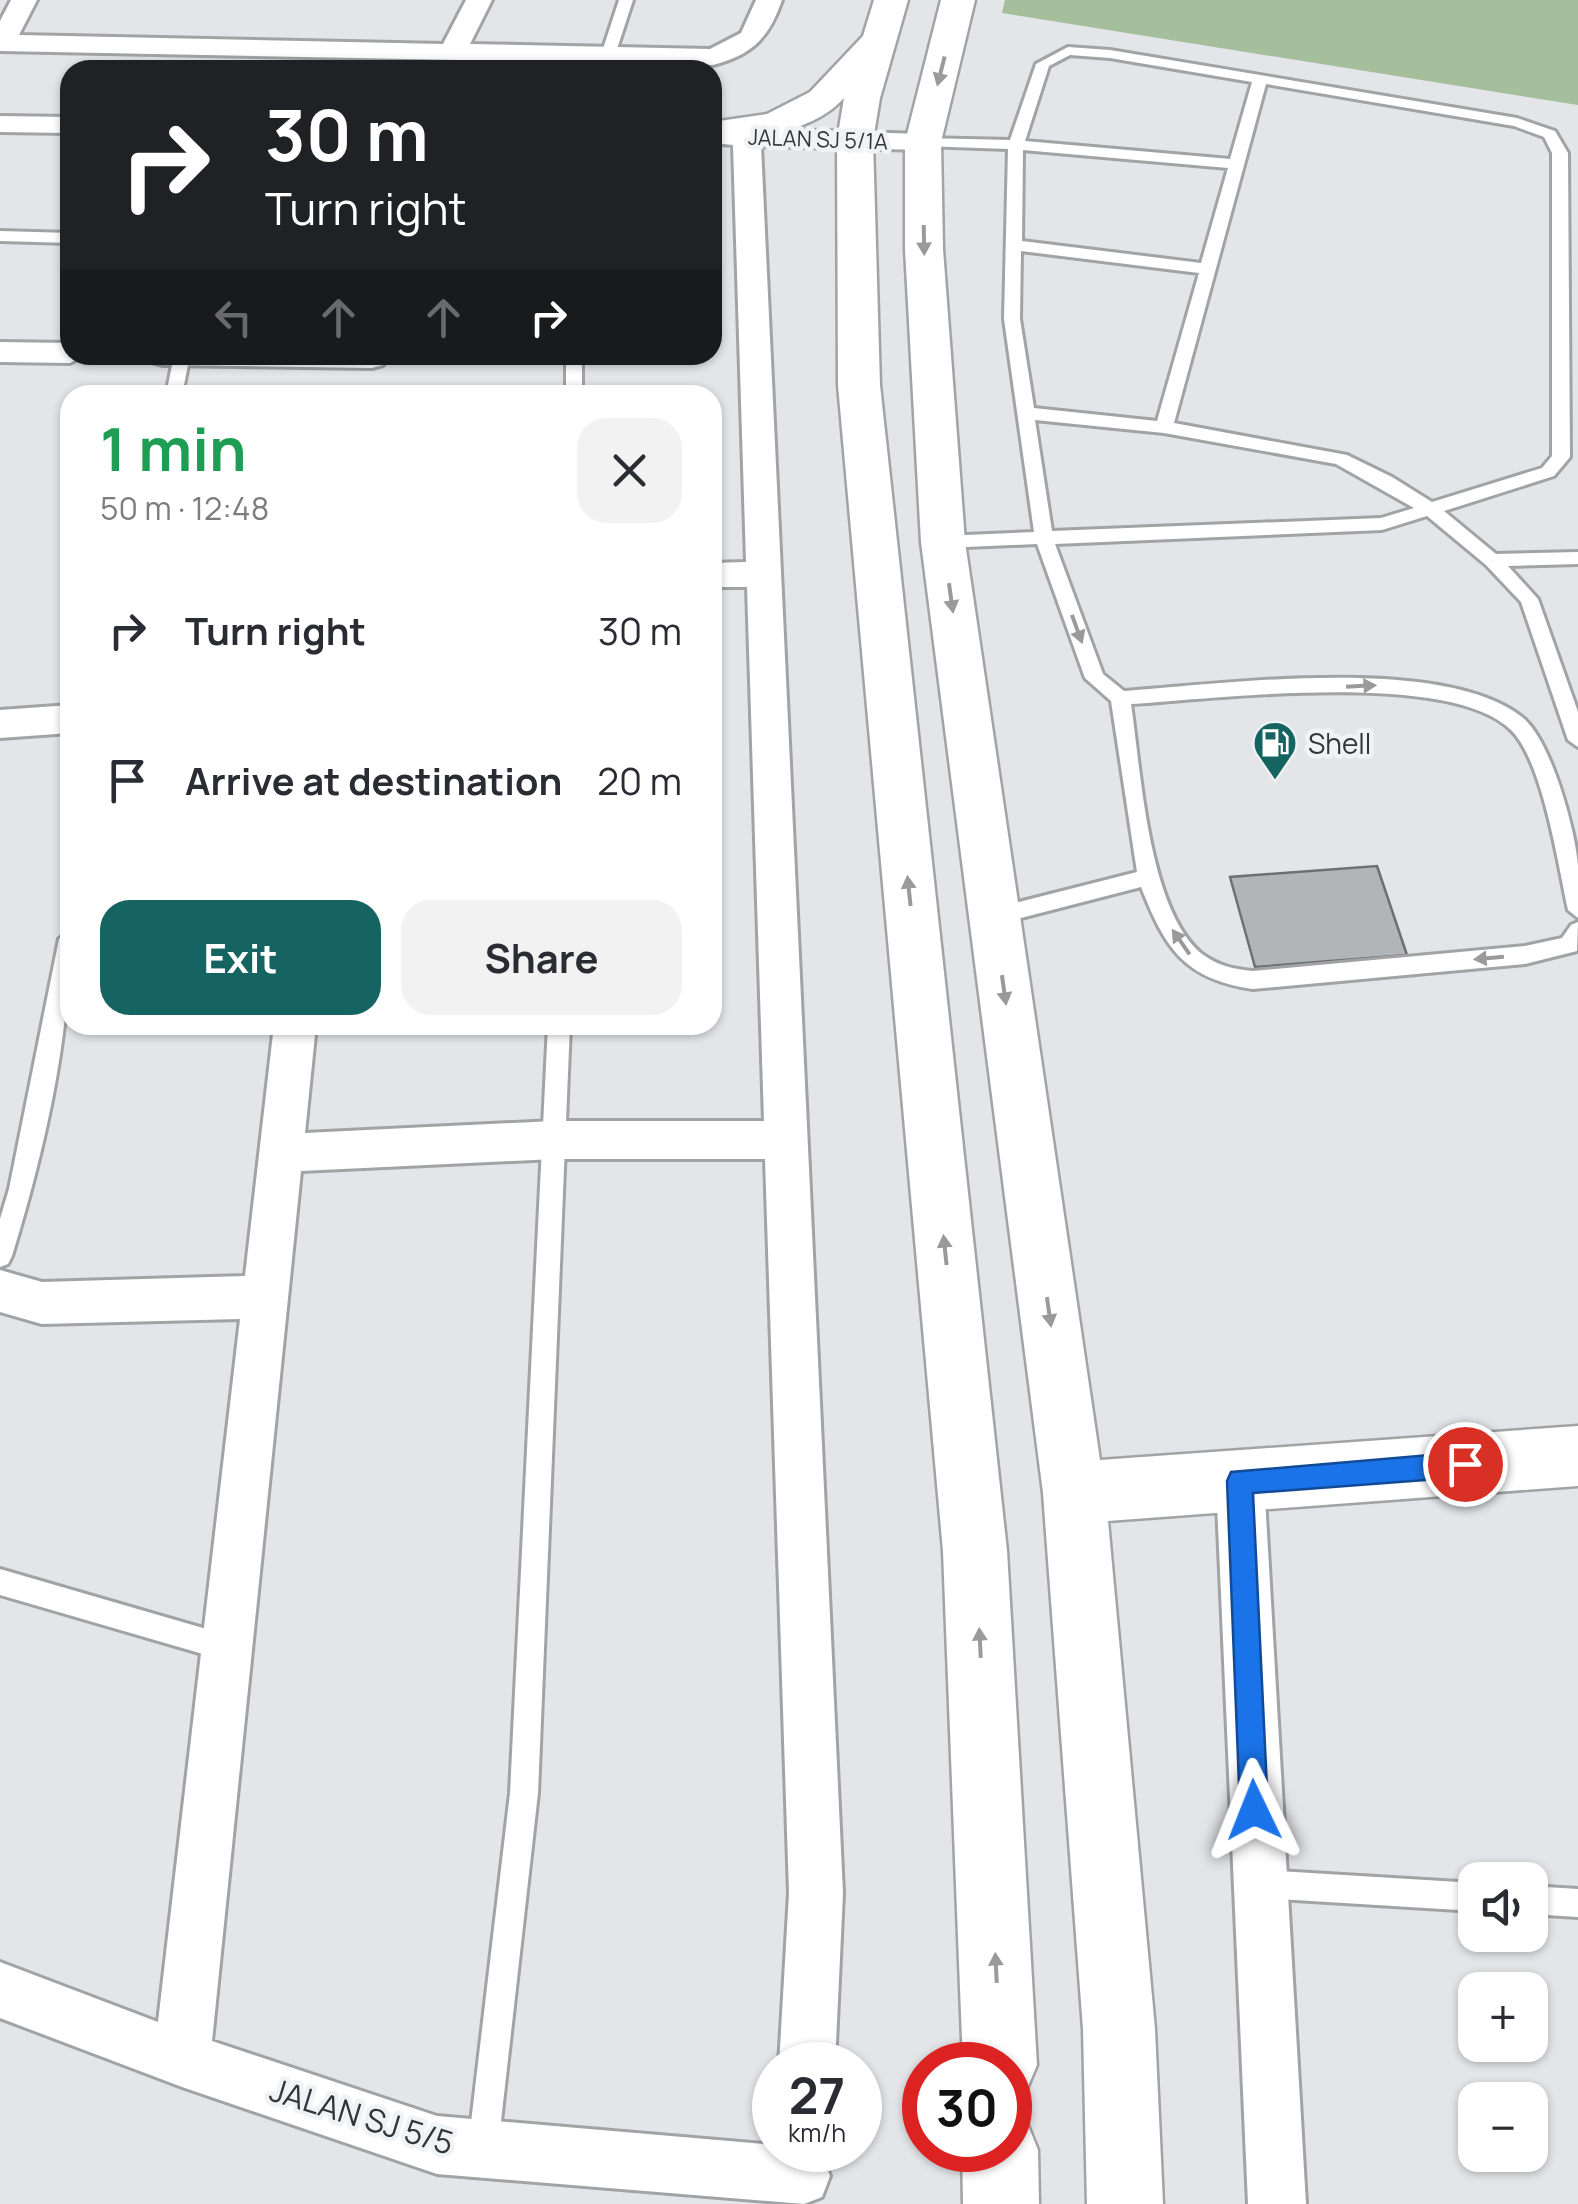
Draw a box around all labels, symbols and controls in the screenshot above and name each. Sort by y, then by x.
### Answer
one-way arrow [933,56,948,87]
text: 30 m [265,86,429,182]
icon: right [100,100,230,230]
street label: JALAN SJ 5/1A [747,122,889,156]
text: Turn right [265,177,466,239]
one-way arrow [917,224,933,256]
icon: left [206,290,261,345]
icon: ahead [311,290,366,345]
icon: ahead [416,290,471,345]
icon: right [521,290,576,345]
text: 1 min [100,407,247,489]
button: close [577,418,682,523]
text: 50 m · 12:48 [100,486,269,530]
one-way arrow [943,583,959,615]
icon: right [100,603,155,658]
text: Turn right [185,604,366,656]
text: 30 m [598,604,682,656]
one-way arrow [1071,615,1086,645]
one-way arrow [1345,678,1377,694]
fuel station icon: Shell [1252,720,1298,781]
place label: Shell [1308,724,1371,762]
icon: arrive [100,753,155,808]
text: Arrive at destination [185,754,562,806]
text: 20 m [597,754,682,806]
one-way arrow [900,875,916,907]
button: Exit [100,900,381,1015]
button: Share [401,900,682,1015]
one-way arrow [1172,929,1191,956]
one-way arrow [1473,950,1505,966]
one-way arrow [997,974,1013,1006]
one-way arrow [936,1233,952,1265]
one-way arrow [1041,1296,1057,1328]
pin [1423,1422,1508,1507]
icon: arrive [1438,1437,1493,1492]
one-way arrow [971,1627,987,1658]
position arrow [1202,1758,1306,1862]
map controls [1458,1862,1548,2172]
button: sound [1458,1862,1548,1952]
one-way arrow [988,1951,1004,1983]
button: + [1458,1972,1548,2062]
speed limit sign: 30 [902,2042,1032,2172]
text: 27 [789,2061,845,2129]
street label: JALAN SJ 5/5 [265,2067,459,2165]
button: − [1458,2082,1548,2172]
text: km/h [788,2115,846,2150]

